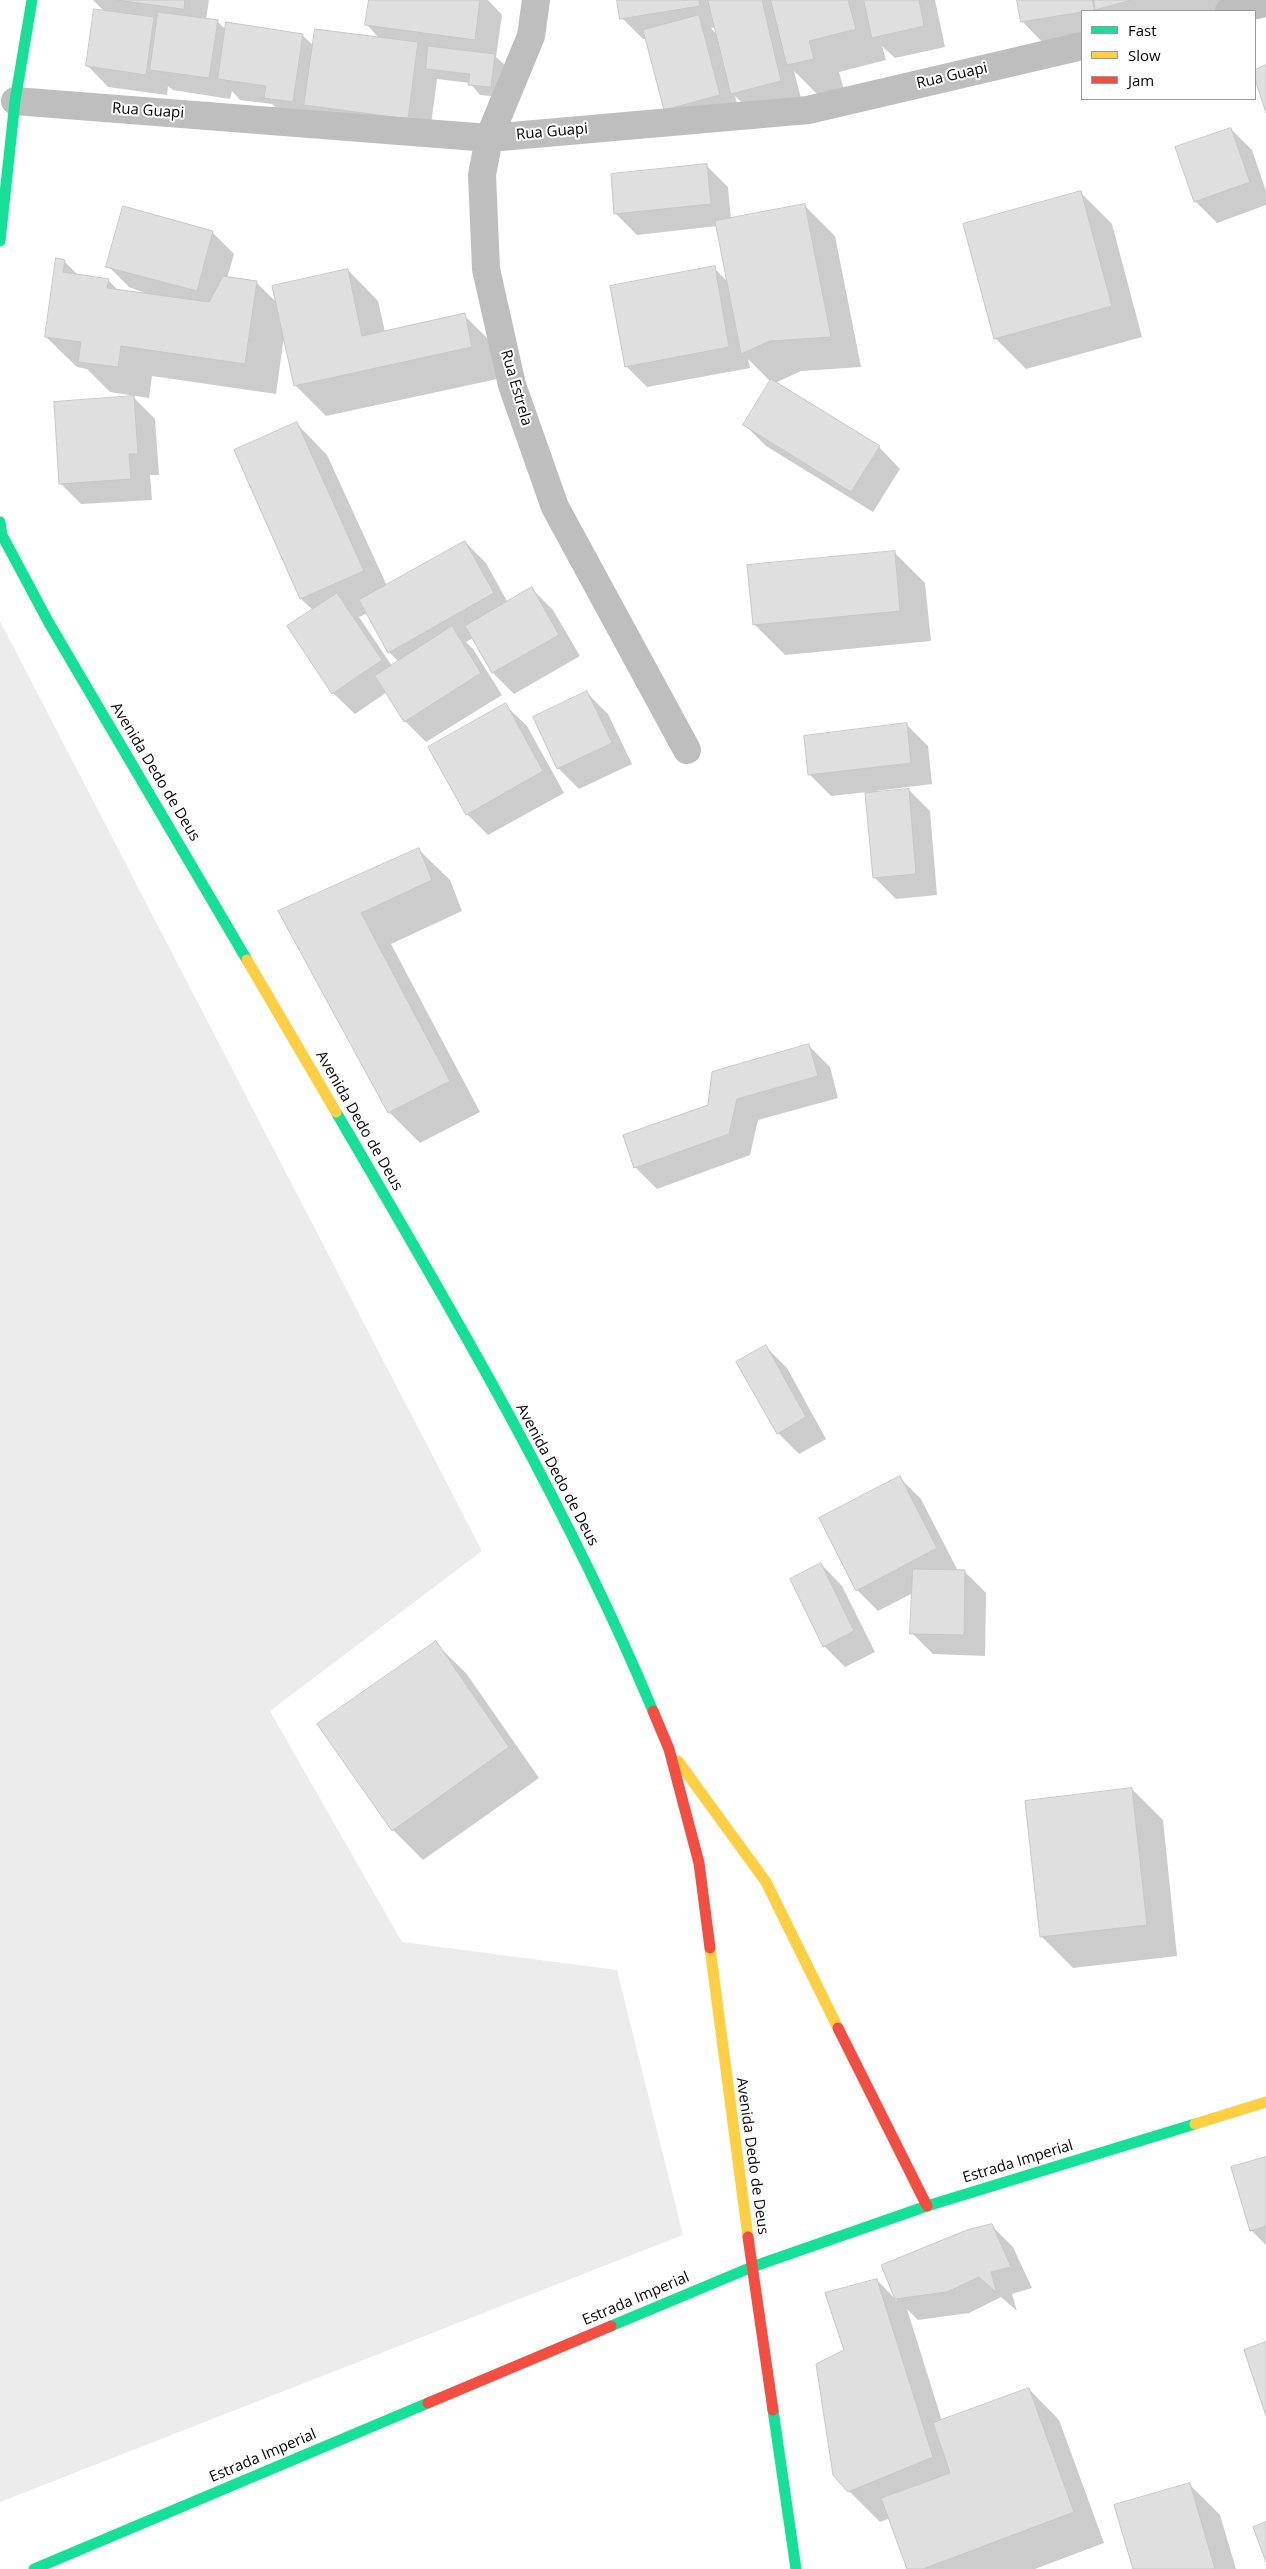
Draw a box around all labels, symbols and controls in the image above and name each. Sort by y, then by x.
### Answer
legend [1081,10,1256,100]
text: Fast [1128,20,1157,40]
text: Slow [1128,45,1161,65]
street label: Rua Guapi [915,59,989,93]
text: Jam [1128,70,1154,90]
street label: Rua Guapi [111,100,185,122]
street label: Rua Guapi [515,120,589,144]
street label: Rua Estrela [497,348,535,428]
street label: Avenida Dedo de Deus [107,699,203,845]
street label: Avenida Dedo de Deus [312,1048,406,1194]
street label: Avenida Dedo de Deus [512,1401,602,1549]
street label: Avenida Dedo de Deus [732,2076,772,2236]
street label: Estrada Imperial [961,2137,1075,2187]
street label: Estrada Imperial [580,2268,692,2330]
street label: Estrada Imperial [207,2425,319,2487]

